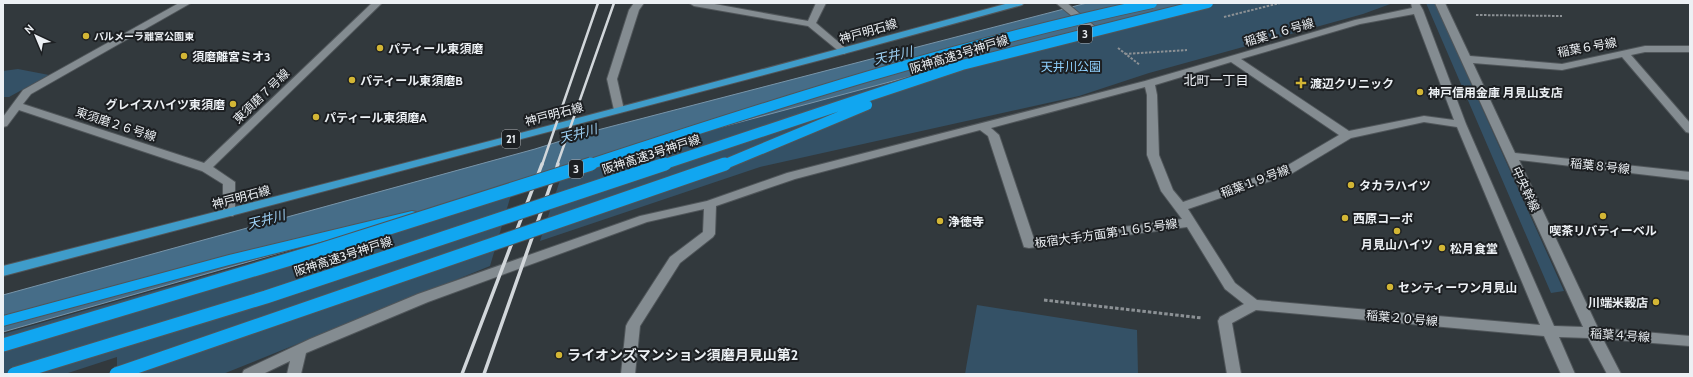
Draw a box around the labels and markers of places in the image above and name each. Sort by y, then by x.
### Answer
place label: パルメーラ離宮公園東 [94,30,195,43]
marker: パルメーラ離宮公園東 [81,31,91,41]
place label: パティール東須磨 [388,41,483,56]
marker: パティール東須磨 [375,43,385,53]
place label: 須磨離宮ミオ3 [192,49,270,64]
marker: 須磨離宮ミオ3 [179,51,189,61]
place label: パティール東須磨B [360,73,463,88]
marker: パティール東須磨B [347,75,357,85]
place label: 渡辺クリニック [1310,76,1394,91]
marker: 渡辺クリニック [1295,77,1307,89]
place label: 神戸信用金庫 月見山支店 [1428,85,1563,100]
marker: 神戸信用金庫 月見山支店 [1415,87,1425,97]
place label: グレイスハイツ東須磨 [106,97,225,112]
marker: グレイスハイツ東須磨 [228,99,238,109]
place label: パティール東須磨A [324,110,427,125]
marker: パティール東須磨A [311,112,321,122]
place label: タカラハイツ [1359,178,1431,193]
marker: タカラハイツ [1346,180,1356,190]
place label: 西原コーポ [1353,211,1413,226]
marker: 喫茶リバティーベル [1598,211,1608,221]
marker: 西原コーポ [1340,213,1350,223]
place label: 浄徳寺 [948,214,984,229]
marker: 浄徳寺 [935,216,945,226]
place label: 喫茶リバティーベル [1549,223,1657,238]
marker: 月見山ハイツ [1392,226,1402,236]
place label: 月見山ハイツ [1361,237,1433,252]
place label: 松月食堂 [1450,241,1498,256]
marker: 松月食堂 [1437,243,1447,253]
place label: センティーワン月見山 [1398,280,1517,295]
marker: センティーワン月見山 [1385,282,1395,292]
place label: 川端米穀店 [1588,295,1648,310]
marker: 川端米穀店 [1651,297,1661,307]
place label: ライオンズマンション須磨月見山第2 [567,346,798,364]
marker: ライオンズマンション須磨月見山第2 [554,350,564,360]

